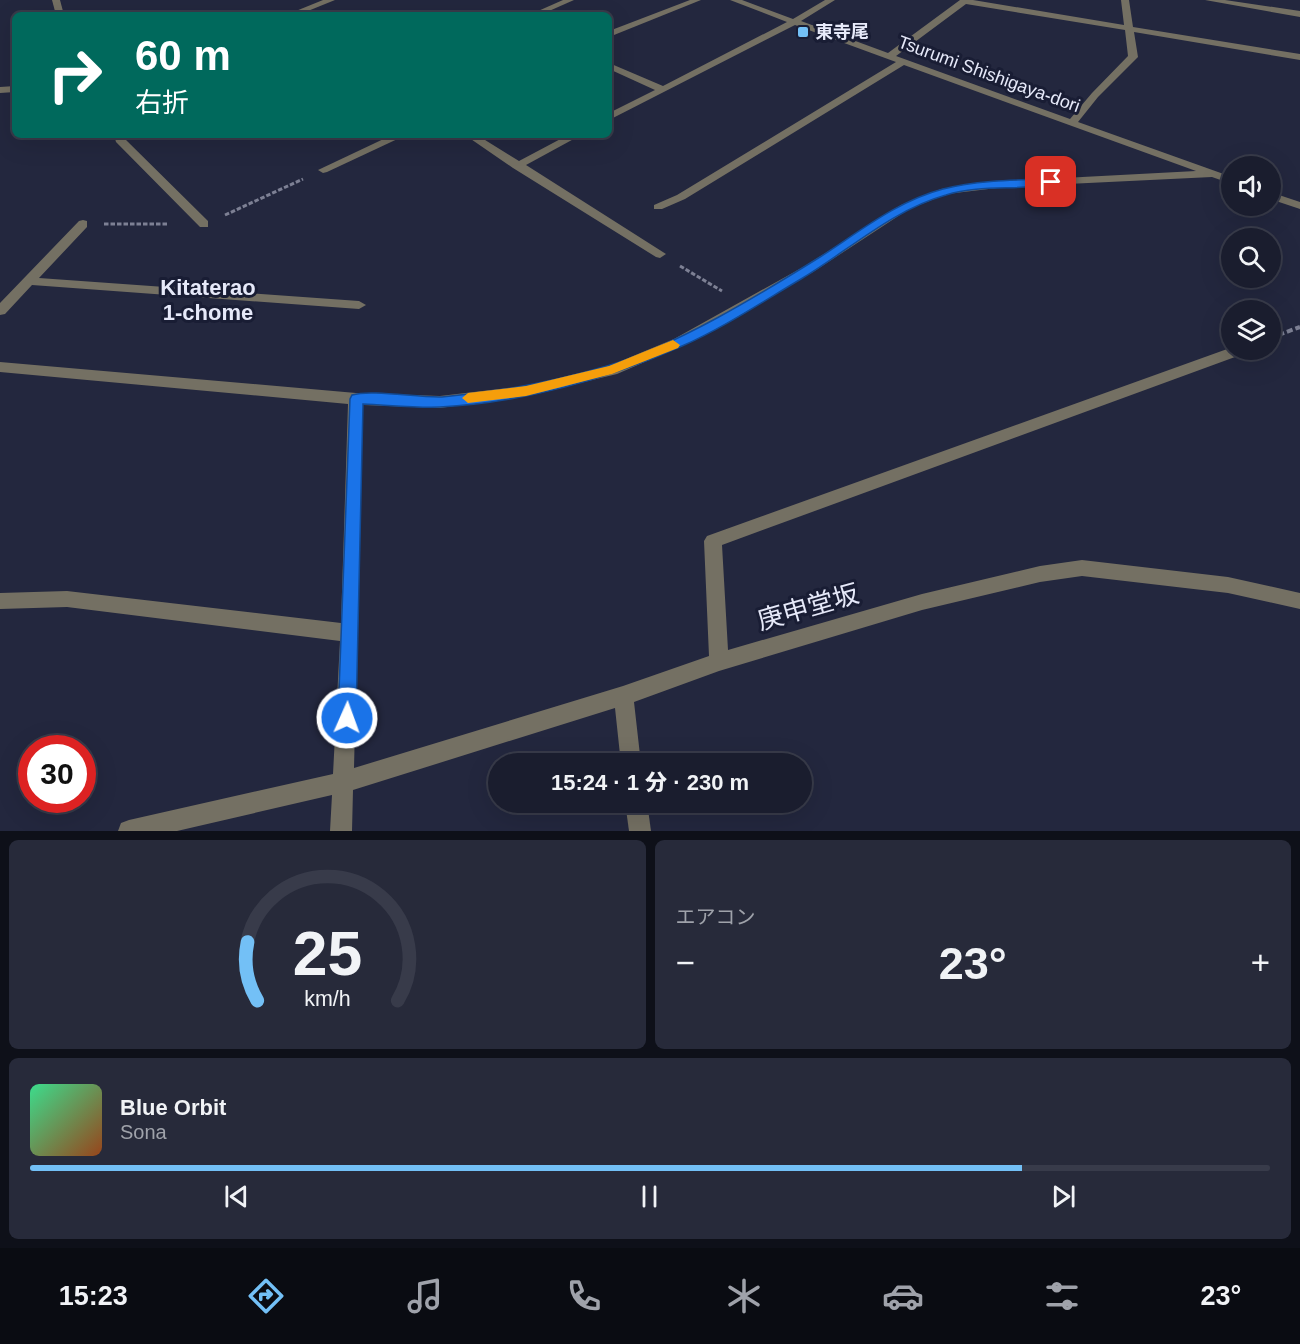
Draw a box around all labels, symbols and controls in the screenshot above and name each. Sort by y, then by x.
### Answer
place label: 東寺尾 [815,22,869,42]
marker: 東寺尾 [796,25,810,39]
text: 60 m [135,32,231,79]
street label: Tsurumi Shishigaya-dori [895,32,1083,116]
icon: right [36,36,114,114]
text: 右折 [135,88,189,118]
pin [1025,156,1076,207]
map controls [1221,156,1281,360]
button: sound [1221,156,1281,216]
icon: arrive [1034,165,1067,198]
button: search [1221,228,1281,288]
district label: Kitaterao 1-chome [160,275,256,325]
button: layers [1221,300,1281,360]
street label: 庚申堂坂 [754,578,862,636]
position arrow [315,686,379,750]
speed limit sign: 30 [18,735,96,813]
text: 15:24 · 1 分 · 230 m [551,770,749,795]
text: エアコン [676,906,756,928]
text: 25 [293,919,362,988]
text: 23° [939,938,1007,989]
text: − [676,944,695,981]
text: + [1251,944,1270,981]
text: km/h [304,988,350,1012]
text: Blue Orbit [120,1095,226,1120]
text: Sona [120,1121,167,1143]
icon: previous [220,1180,253,1213]
icon: pause [633,1180,666,1213]
icon: next [1047,1180,1080,1213]
icon: directions [245,1275,287,1317]
icon: music [404,1275,446,1317]
icon: phone [563,1275,605,1317]
icon: climate [723,1275,765,1317]
icon: car [882,1275,924,1317]
icon: filters [1041,1275,1083,1317]
text: 15:23 [59,1281,128,1311]
text: 23° [1200,1281,1241,1311]

